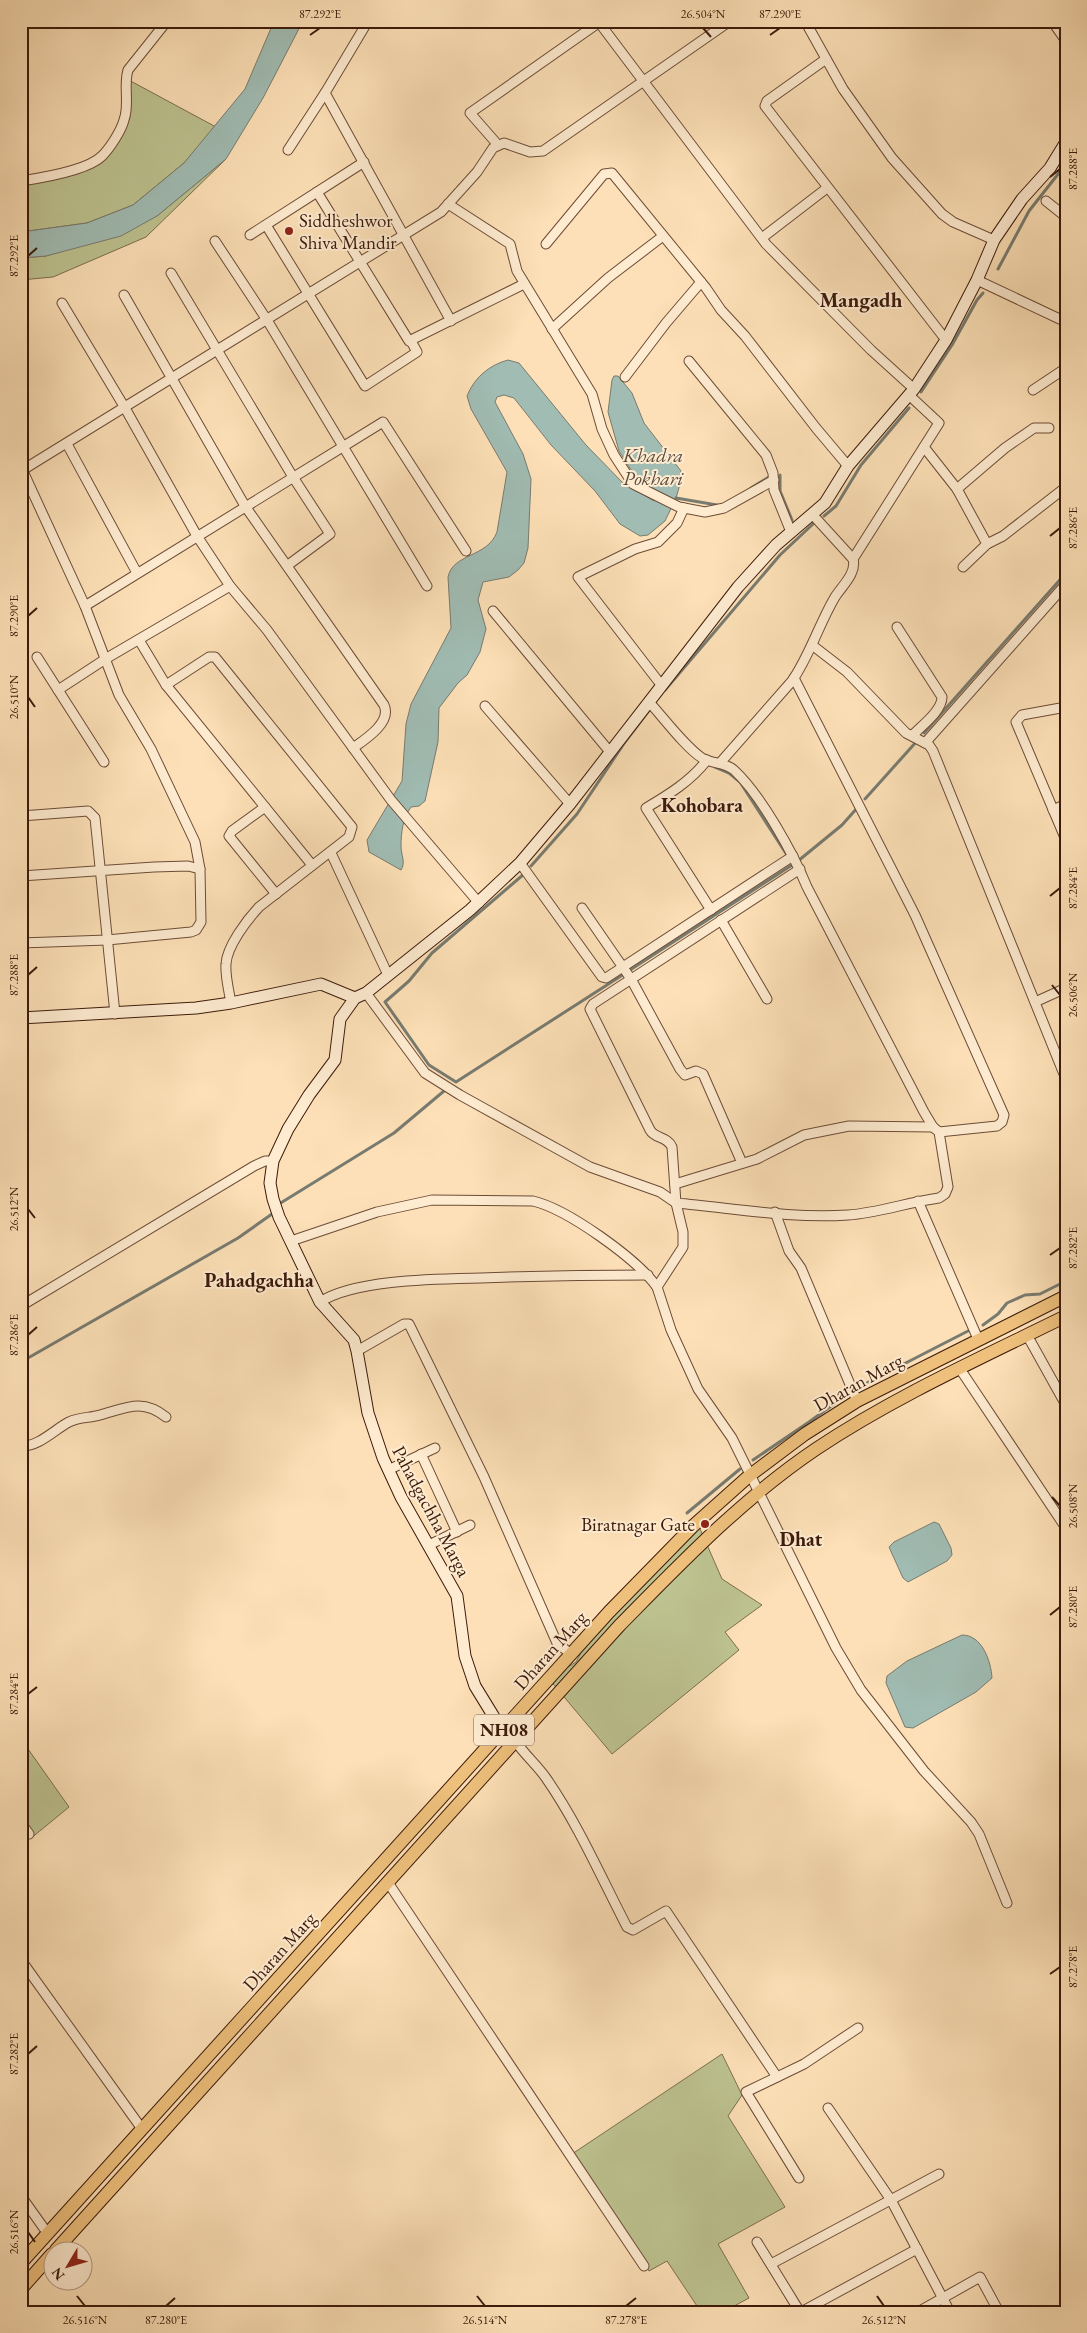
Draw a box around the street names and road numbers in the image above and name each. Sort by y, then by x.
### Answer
street label: Dharan Marg [809,1347,908,1417]
street label: Pahadgachha Marga [386,1441,477,1582]
street label: Dharan Marg [508,1605,593,1695]
road number: NH08 [474,1714,534,1746]
street label: Dharan Marg [237,1906,322,1996]

